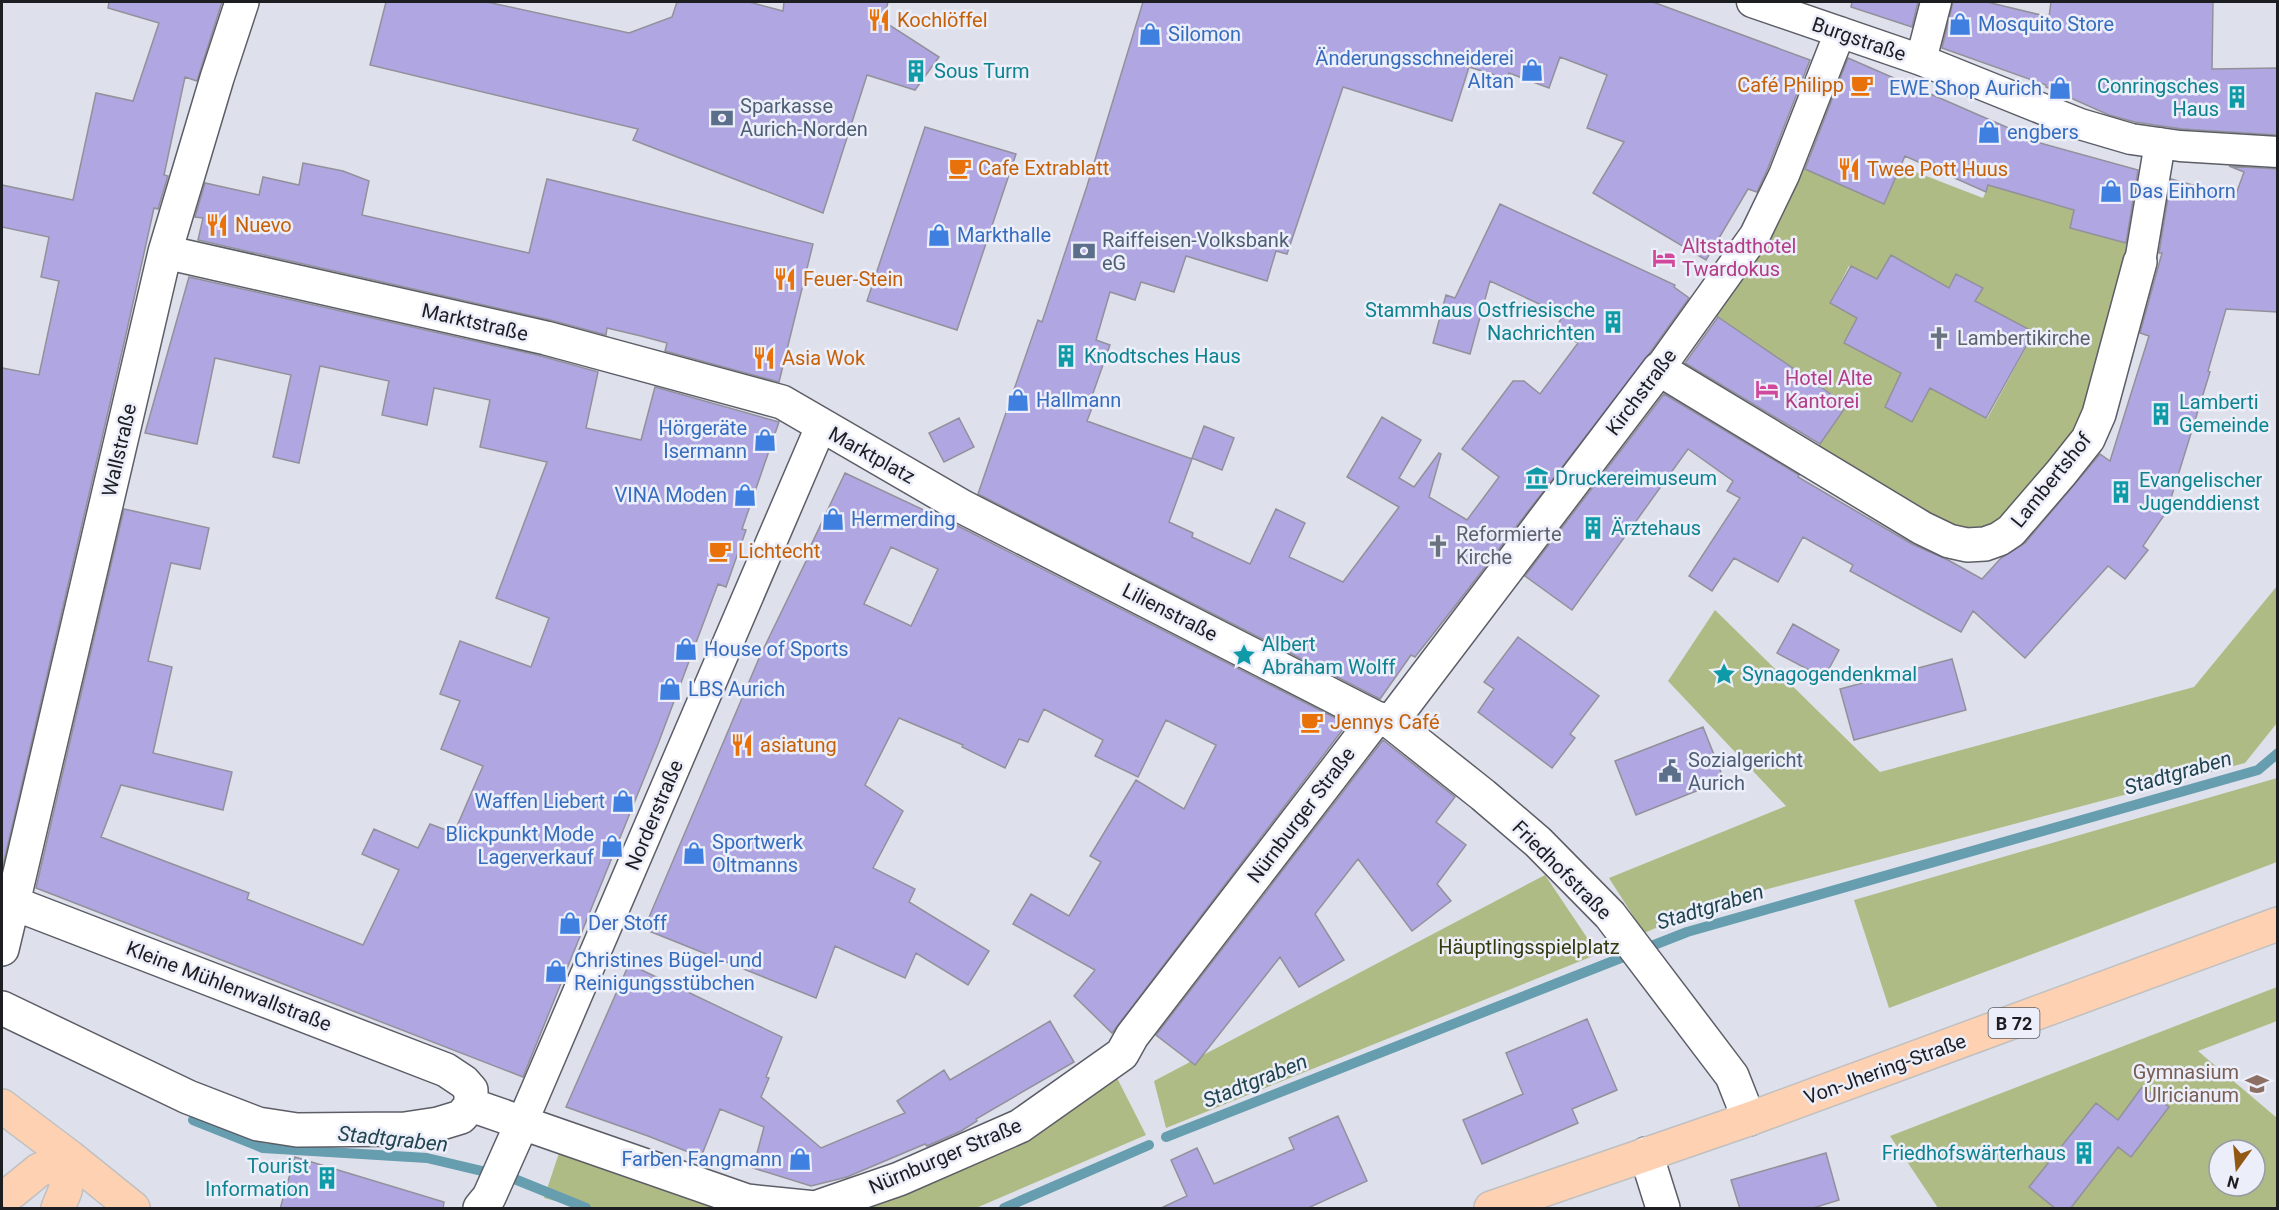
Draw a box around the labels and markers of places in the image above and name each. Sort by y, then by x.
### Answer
restaurant icon: Kochlöffel [866,7,892,33]
place label: Kochlöffel [897,8,988,32]
shop icon: Mosquito Store [1947,11,1973,37]
place label: Mosquito Store [1978,12,2114,36]
shop icon: Silomon [1137,21,1163,47]
place label: Silomon [1168,22,1241,46]
place label: Änderungsschneiderei Altan [1315,46,1514,93]
shop icon: Änderungsschneiderei Altan [1519,57,1545,83]
building icon: Sous Turm [903,58,929,84]
place label: Sous Turm [934,59,1030,83]
cafe icon: Café Philipp [1849,72,1875,98]
place label: Café Philipp [1737,73,1844,97]
place label: Conringsches Haus [2097,74,2219,121]
shop icon: EWE Shop Aurich [2047,75,2073,101]
place label: EWE Shop Aurich [1889,76,2042,100]
building icon: Conringsches Haus [2224,84,2250,110]
place label: Sparkasse Aurich-Norden [740,94,868,141]
bank icon: Sparkasse Aurich-Norden [709,105,735,131]
shop icon: engbers [1976,119,2002,145]
place label: engbers [2007,120,2079,144]
cafe icon: Cafe Extrablatt [947,155,973,181]
place label: Cafe Extrablatt [978,156,1109,180]
restaurant icon: Twee Pott Huus [1836,156,1862,182]
place label: Twee Pott Huus [1867,157,2008,181]
shop icon: Das Einhorn [2098,178,2124,204]
place label: Das Einhorn [2129,179,2236,203]
restaurant icon: Nuevo [204,212,230,238]
place label: Nuevo [235,213,292,237]
shop icon: Markthalle [926,222,952,248]
place label: Markthalle [957,223,1051,247]
place label: Raiffeisen-Volksbank eG [1102,228,1290,275]
place label: Altstadthotel Twardokus [1682,234,1796,281]
bank icon: Raiffeisen-Volksbank eG [1071,238,1097,264]
hotel icon: Altstadthotel Twardokus [1651,245,1677,271]
restaurant icon: Feuer-Stein [772,266,798,292]
place label: Feuer-Stein [803,267,903,291]
place label: Stammhaus Ostfriesische Nachrichten [1365,298,1595,345]
building icon: Stammhaus Ostfriesische Nachrichten [1600,309,1626,335]
church icon: Lambertikirche [1926,325,1952,351]
place label: Lambertikirche [1957,326,2090,350]
building icon: Knodtsches Haus [1053,343,1079,369]
place label: Knodtsches Haus [1084,344,1241,368]
restaurant icon: Asia Wok [751,345,777,371]
place label: Asia Wok [782,346,866,370]
place label: Hotel Alte Kantorei [1785,366,1873,413]
hotel icon: Hotel Alte Kantorei [1754,376,1780,402]
shop icon: Hallmann [1005,387,1031,413]
place label: Hallmann [1036,388,1121,412]
place label: Lamberti Gemeinde [2179,390,2269,437]
building icon: Lamberti Gemeinde [2148,401,2174,427]
place label: Hörgeräte Isermann [658,416,747,463]
shop icon: Hörgeräte Isermann [752,427,778,453]
museum icon: Druckereimuseum [1524,465,1550,491]
place label: Druckereimuseum [1555,466,1717,490]
place label: Evangelischer Jugenddienst [2139,468,2263,515]
building icon: Evangelischer Jugenddienst [2108,479,2134,505]
shop icon: VINA Moden [732,482,758,508]
place label: VINA Moden [615,483,727,507]
shop icon: Hermerding [820,506,846,532]
place label: Hermerding [851,507,956,531]
building icon: Ärztehaus [1580,515,1606,541]
place label: Ärztehaus [1611,516,1701,540]
place label: Reformierte Kirche [1456,522,1562,569]
church icon: Reformierte Kirche [1425,533,1451,559]
cafe icon: Lichtecht [707,538,733,564]
place label: Lichtecht [738,539,820,563]
place label: Albert Abraham Wolff [1262,632,1396,679]
shop icon: House of Sports [673,636,699,662]
place label: House of Sports [704,637,849,661]
place icon: Albert Abraham Wolff [1231,642,1257,668]
place icon: Synagogendenkmal [1711,661,1737,687]
place label: Synagogendenkmal [1742,662,1917,686]
shop icon: LBS Aurich [657,676,683,702]
place label: LBS Aurich [688,677,785,701]
cafe icon: Jennys Café [1299,709,1325,735]
place label: Jennys Café [1330,710,1440,734]
restaurant icon: asiatung [729,732,755,758]
place label: asiatung [760,733,837,757]
place label: Sozialgericht Aurich [1688,748,1803,795]
public building icon: Sozialgericht Aurich [1657,758,1683,784]
shop icon: Waffen Liebert [610,788,636,814]
place label: Waffen Liebert [475,789,605,813]
place label: Blickpunkt Mode Lagerverkauf [446,822,594,869]
place label: Sportwerk Oltmanns [712,830,804,877]
shop icon: Blickpunkt Mode Lagerverkauf [599,833,625,859]
shop icon: Sportwerk Oltmanns [681,840,707,866]
shop icon: Der Stoff [557,910,583,936]
place label: Der Stoff [588,911,667,935]
place label: Christines Bügel- und Reinigungsstübchen [574,948,762,995]
shop icon: Christines Bügel- und Reinigungsstübchen [543,958,569,984]
place label: Gymnasium Ulricianum [2133,1060,2239,1107]
school or university icon: Gymnasium Ulricianum [2244,1071,2270,1097]
building icon: Friedhofswärterhaus [2071,1140,2097,1166]
place label: Friedhofswärterhaus [1882,1141,2066,1165]
shop icon: Farben Fangmann [787,1146,813,1172]
place label: Farben Fangmann [621,1147,782,1171]
place label: Tourist Information [205,1154,309,1201]
building icon: Tourist Information [314,1165,340,1191]

